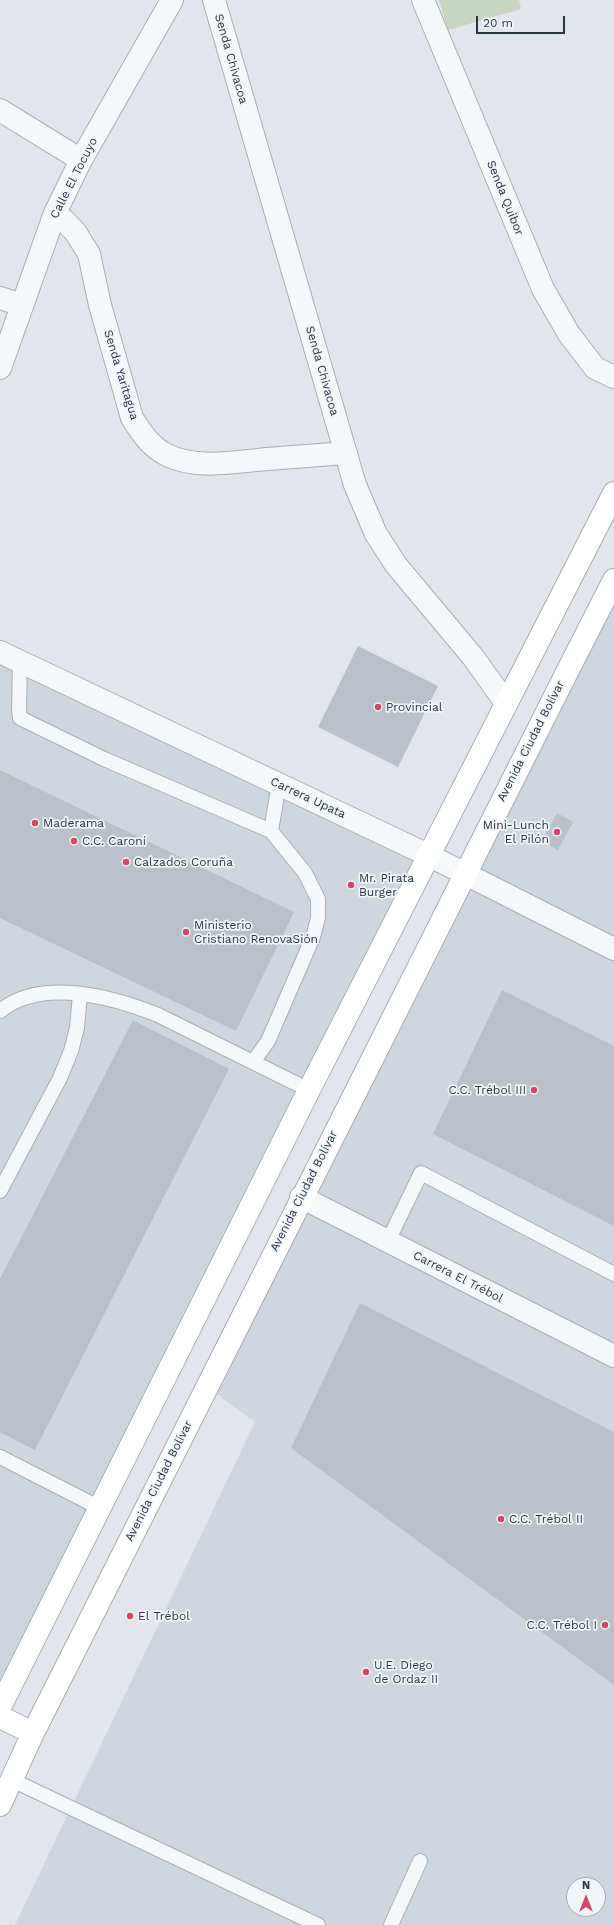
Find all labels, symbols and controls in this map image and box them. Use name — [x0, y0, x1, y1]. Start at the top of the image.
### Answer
scale bar — [478, 8, 567, 34]
street label: Senda Chivacoa — [211, 12, 251, 106]
text: 20 m — [483, 16, 513, 30]
street label: Calle El Tocuyo — [47, 135, 101, 221]
street label: Senda Quibor — [483, 158, 527, 238]
street label: Senda Chivacoa — [302, 324, 342, 418]
street label: Senda Yaritagua — [100, 328, 142, 422]
street label: Avenida Ciudad Bolívar — [494, 678, 568, 804]
place label: Provincial — [386, 700, 442, 714]
marker: Provincial — [373, 702, 383, 712]
street label: Carrera Upata — [268, 774, 348, 822]
place label: Maderama — [43, 816, 104, 830]
marker: Maderama — [30, 818, 40, 828]
place label: Mini-Lunch El Pilón — [483, 818, 549, 846]
marker: Mini-Lunch El Pilón — [552, 827, 562, 837]
place label: C.C. Caroní — [82, 834, 146, 848]
marker: C.C. Caroní — [69, 836, 79, 846]
place label: Calzados Coruña — [134, 855, 233, 869]
marker: Calzados Coruña — [121, 857, 131, 867]
place label: Mr. Pirata Burger — [359, 871, 414, 899]
marker: Mr. Pirata Burger — [346, 880, 356, 890]
place label: Ministerio Cristiano RenovaSión — [194, 918, 318, 946]
marker: Ministerio Cristiano RenovaSión — [181, 927, 191, 937]
place label: C.C. Trébol III — [448, 1083, 526, 1097]
marker: C.C. Trébol III — [529, 1085, 539, 1095]
street label: Avenida Ciudad Bolívar — [267, 1128, 341, 1254]
street label: Carrera El Trébol — [411, 1248, 505, 1306]
street label: Avenida Ciudad Bolívar — [122, 1418, 196, 1544]
place label: C.C. Trébol II — [509, 1512, 583, 1526]
marker: C.C. Trébol II — [496, 1514, 506, 1524]
place label: El Trébol — [138, 1609, 190, 1623]
marker: El Trébol — [125, 1611, 135, 1621]
place label: C.C. Trébol I — [527, 1618, 597, 1632]
marker: C.C. Trébol I — [600, 1620, 610, 1630]
place label: U.E. Diego de Ordaz II — [374, 1658, 438, 1686]
marker: U.E. Diego de Ordaz II — [361, 1667, 371, 1677]
north arrow — [566, 1877, 606, 1917]
text: N — [582, 1879, 590, 1892]

